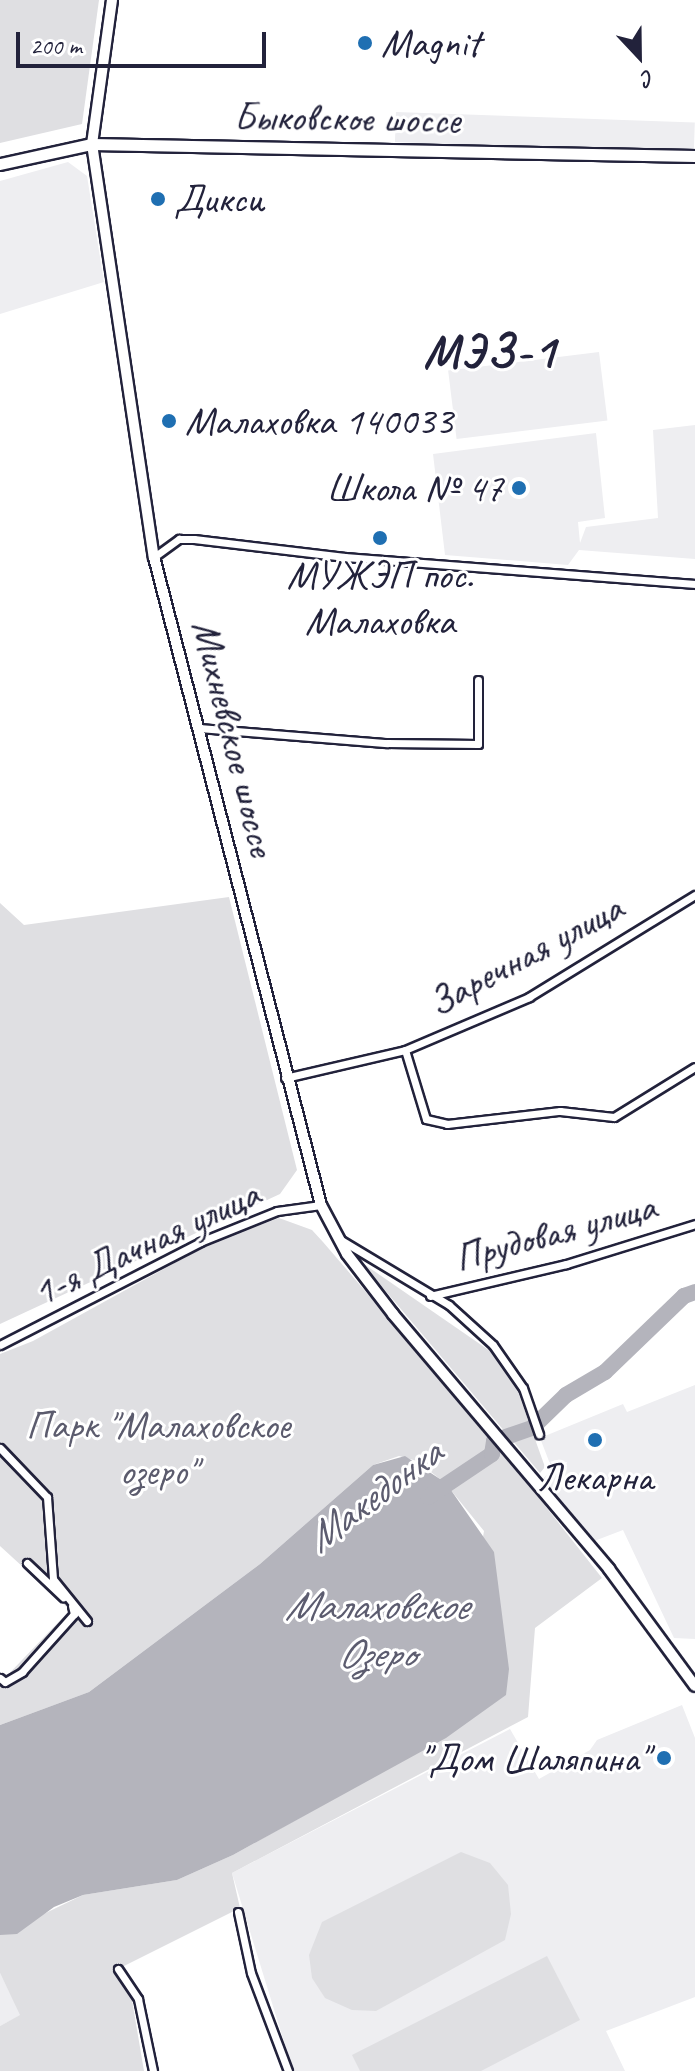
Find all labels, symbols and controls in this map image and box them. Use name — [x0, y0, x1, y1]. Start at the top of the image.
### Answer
scale bar — [20, 16, 270, 66]
north arrow — [599, 16, 679, 96]
place label: Magnit — [381, 19, 480, 67]
text: 200 m — [30, 31, 82, 61]
marker: Magnit — [356, 34, 374, 52]
text: С — [638, 63, 658, 93]
street label: Быковское шоссе — [233, 92, 461, 144]
place label: Дикси — [174, 175, 263, 223]
marker: Дикси — [149, 190, 167, 208]
district label: МЭЗ-1 — [423, 323, 557, 381]
place label: Малаховка 140033 — [185, 397, 453, 445]
marker: Малаховка 140033 — [160, 412, 178, 430]
place label: Школа № 47 — [326, 464, 503, 512]
marker: Школа № 47 — [510, 479, 528, 497]
marker: МУЖЭП пос. Малаховка — [371, 529, 389, 547]
place label: МУЖЭП пос. Малаховка — [287, 551, 473, 645]
street label: Михневское шоссе — [181, 614, 287, 862]
street label: Заречная улица — [418, 883, 632, 1027]
street label: 1-я Дачная улица — [24, 1169, 268, 1317]
street label: Прудовая улица — [448, 1182, 662, 1282]
park label: Парк "Малаховское озеро" — [26, 1401, 290, 1495]
water label: Македонка — [296, 1429, 452, 1563]
marker: Лекарна — [586, 1431, 604, 1449]
place label: Лекарна — [537, 1453, 653, 1501]
water label: Малаховское Озеро — [285, 1581, 467, 1680]
place label: "Дом Шаляпина" — [413, 1734, 648, 1782]
marker: "Дом Шаляпина" — [655, 1749, 673, 1767]

